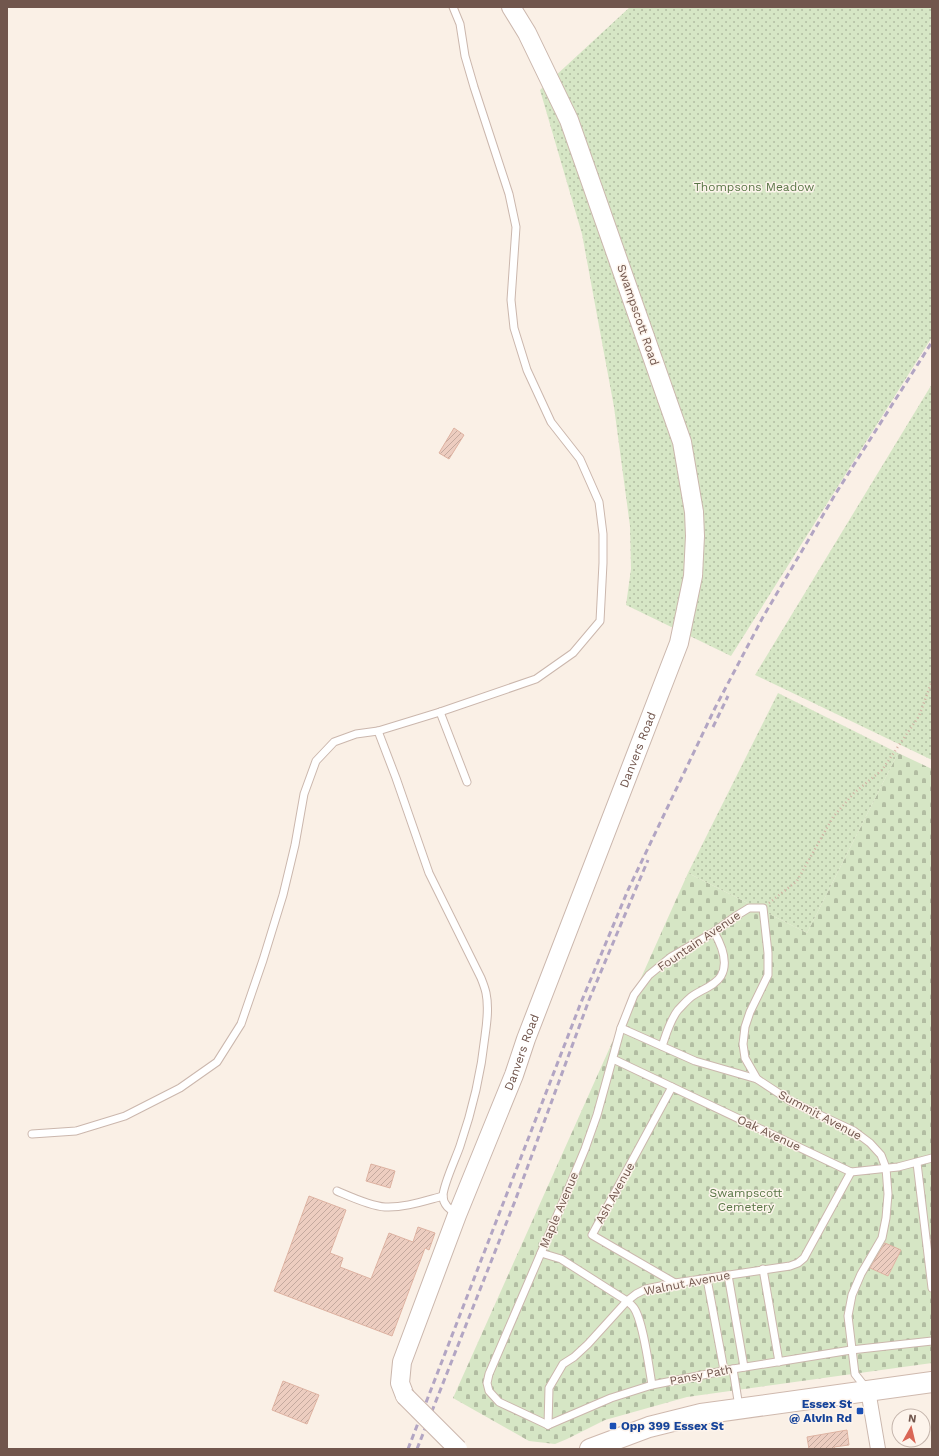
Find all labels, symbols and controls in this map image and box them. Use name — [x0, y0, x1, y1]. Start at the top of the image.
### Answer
park label: Thompsons Meadow — [694, 180, 814, 194]
street label: Swampscott Road — [614, 263, 662, 367]
street label: Danvers Road — [617, 710, 659, 790]
street label: Fountain Avenue — [655, 908, 743, 974]
street label: Danvers Road — [501, 1012, 542, 1093]
street label: Summit Avenue — [776, 1087, 864, 1143]
street label: Oak Avenue — [735, 1112, 803, 1154]
street label: Ash Avenue — [592, 1160, 638, 1226]
street label: Maple Avenue — [537, 1170, 581, 1250]
park label: Swampscott Cemetery — [710, 1186, 782, 1214]
street label: Walnut Avenue — [643, 1268, 731, 1298]
street label: Pansy Path — [668, 1362, 734, 1388]
place label: Essex St @ Alvin Rd — [789, 1397, 853, 1425]
marker: Essex St @ Alvin Rd — [855, 1406, 865, 1416]
north arrow — [891, 1408, 931, 1448]
text: N — [907, 1412, 917, 1426]
place label: Opp 399 Essex St — [621, 1419, 725, 1433]
marker: Opp 399 Essex St — [608, 1421, 618, 1431]

